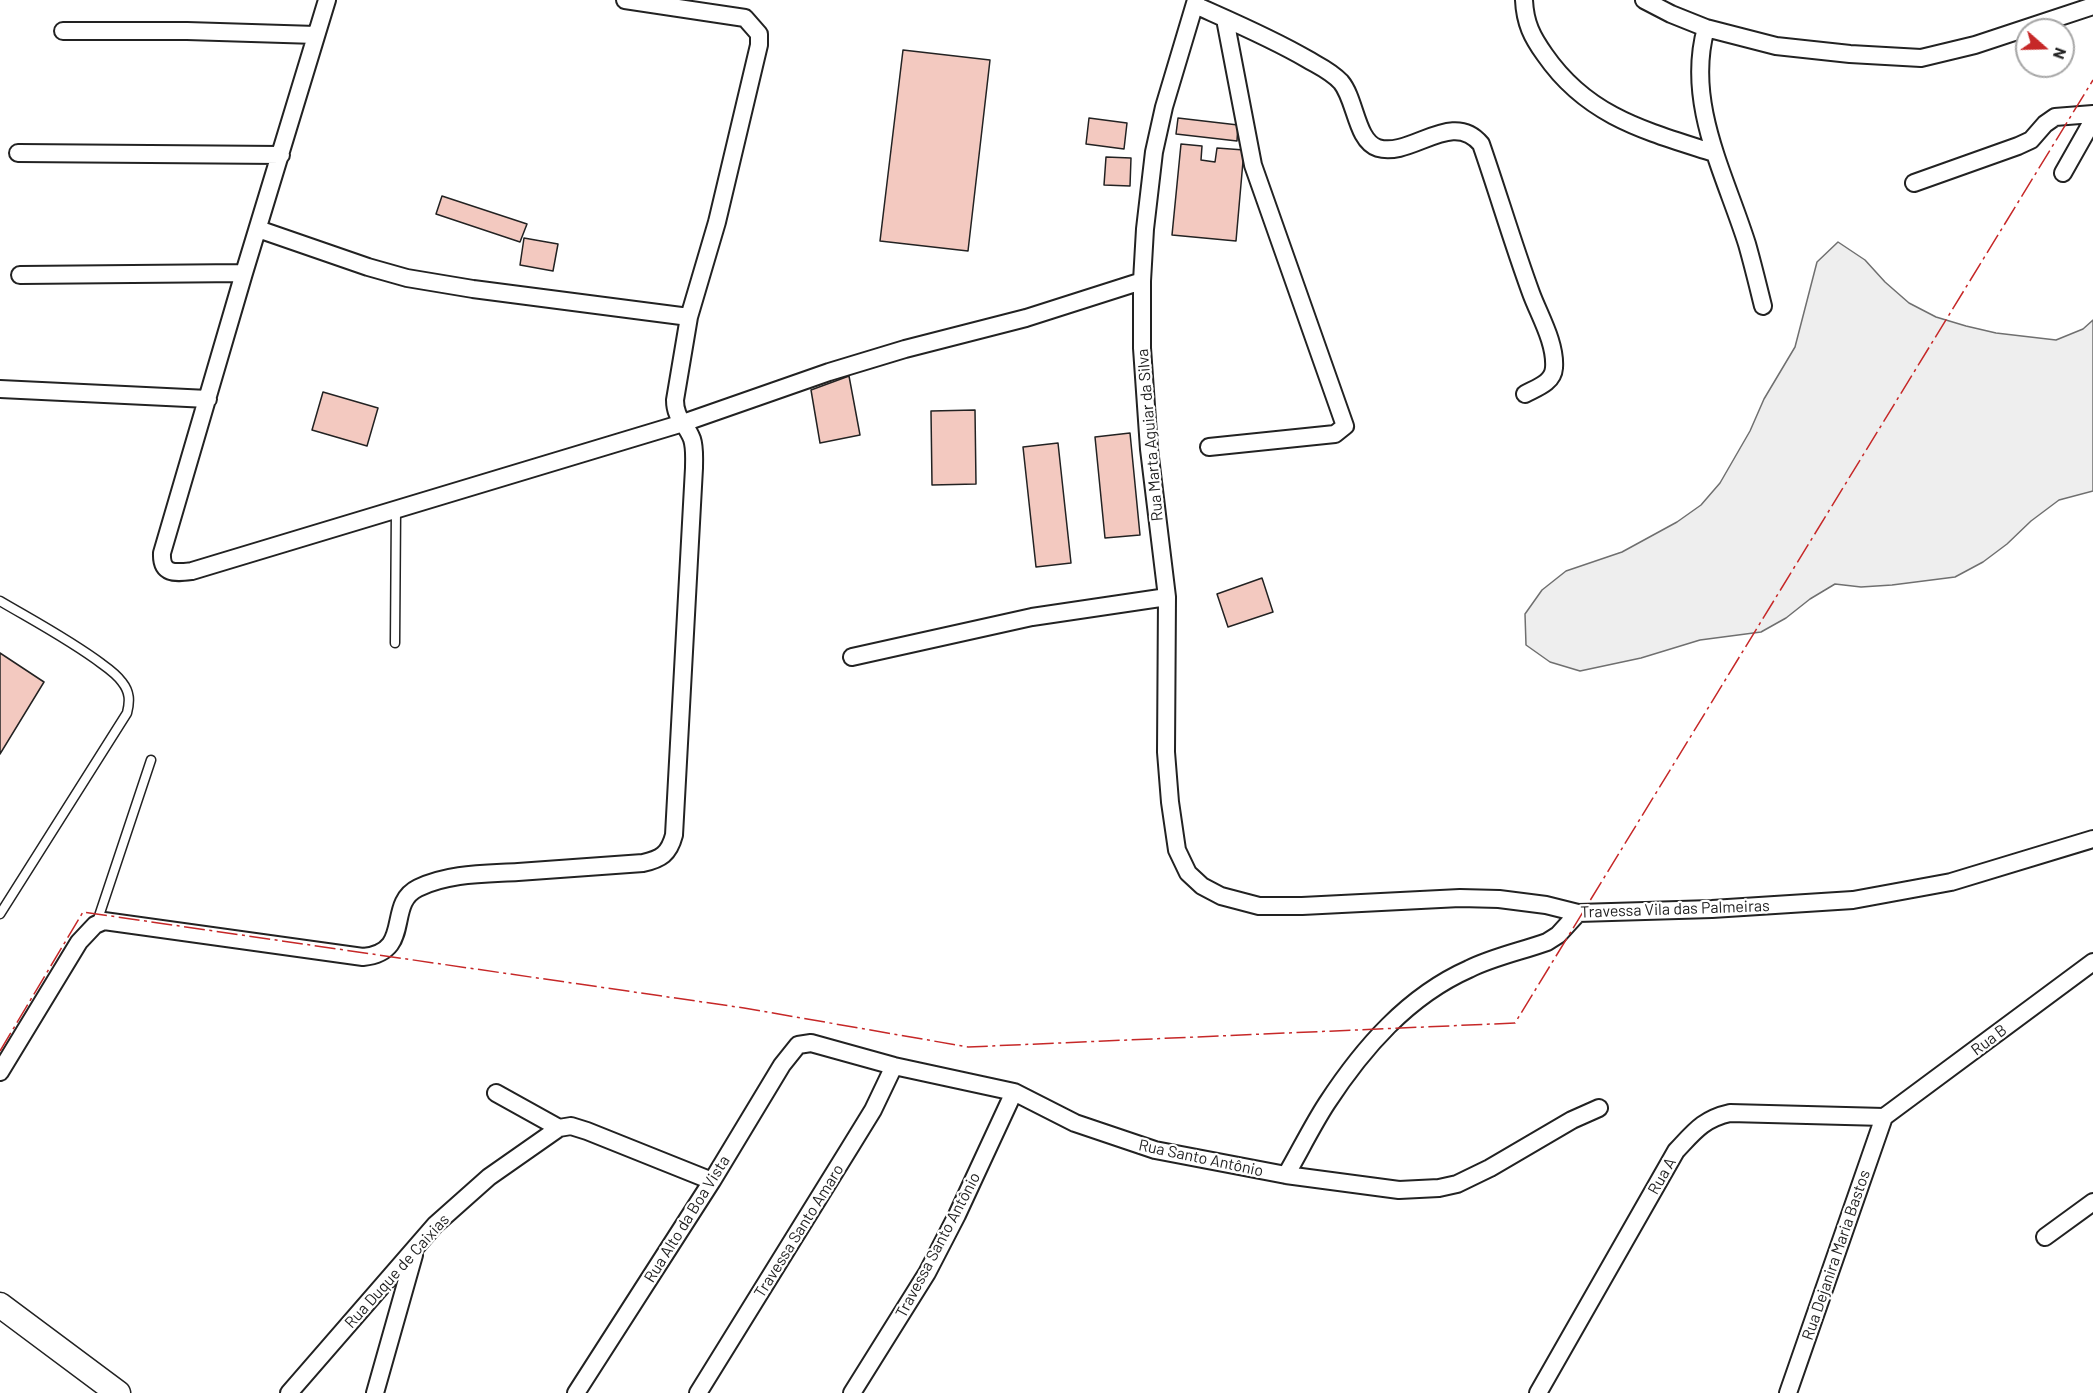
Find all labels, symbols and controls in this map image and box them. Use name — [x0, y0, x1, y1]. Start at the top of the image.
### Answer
north arrow — [2015, 18, 2075, 78]
text: N — [2050, 45, 2071, 62]
street label: Rua Marta Aguiar da Silva — [1133, 348, 1167, 522]
street label: Travessa Vila das Palmeiras — [1580, 896, 1770, 922]
street label: Rua B — [1967, 1020, 2011, 1060]
street label: Rua Santo Antônio — [1137, 1135, 1265, 1181]
street label: Rua Alto da Boa Vista — [640, 1152, 734, 1286]
street label: Rua A — [1644, 1154, 1680, 1198]
street label: Travessa Santo Amaro — [750, 1161, 848, 1301]
street label: Rua Dejanira Maria Bastos — [1798, 1167, 1874, 1343]
street label: Travessa Santo Antônio — [892, 1169, 984, 1321]
street label: Rua Duque de Caixias — [341, 1210, 453, 1332]

